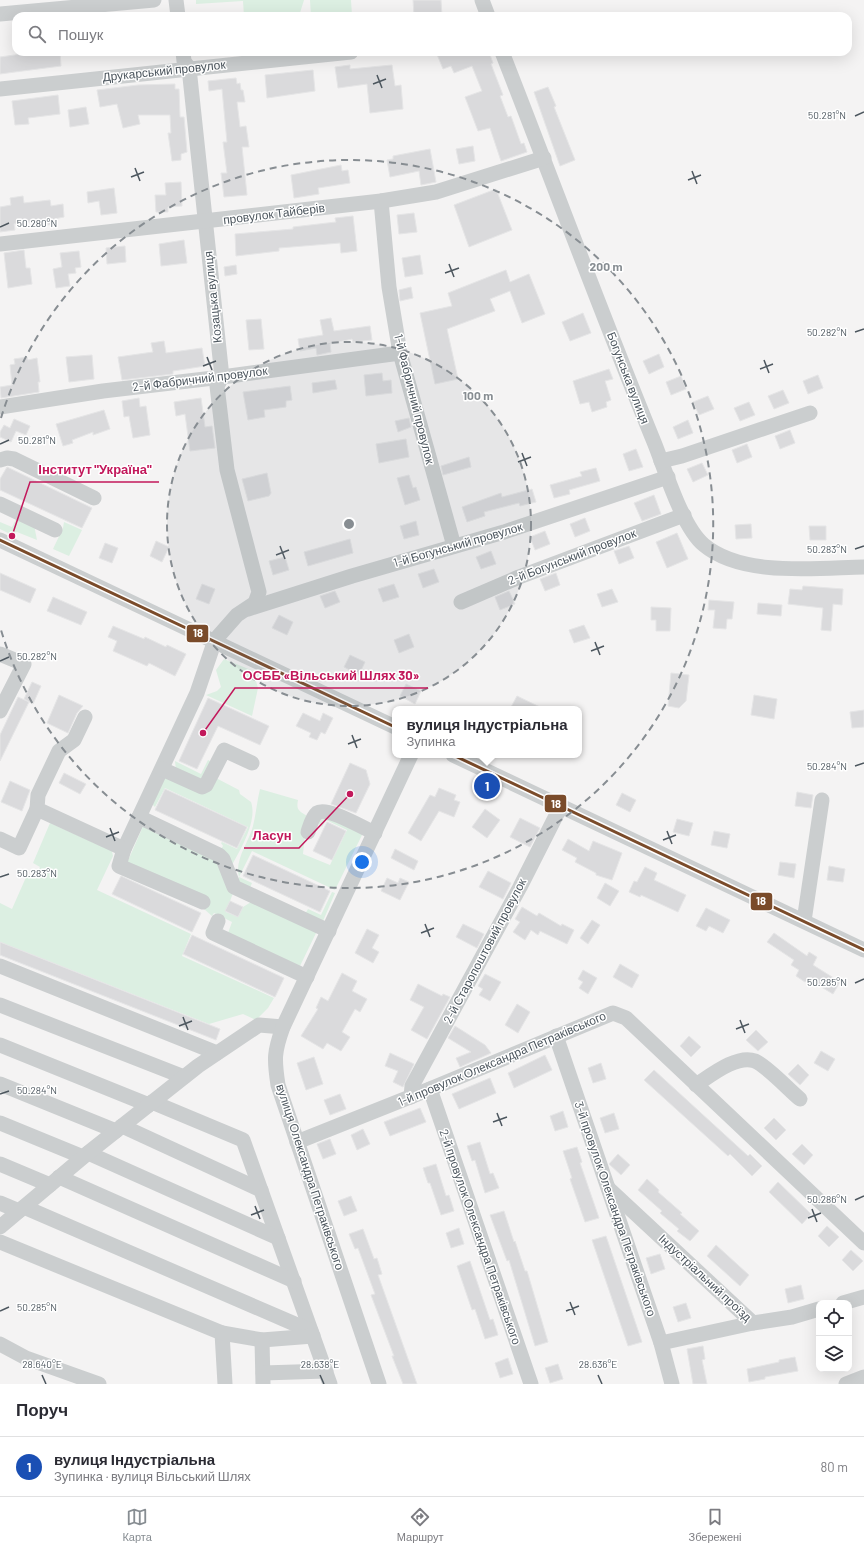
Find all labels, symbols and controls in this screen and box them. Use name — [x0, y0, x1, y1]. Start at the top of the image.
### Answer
search box — [12, 12, 852, 56]
icon: search — [26, 23, 48, 45]
text: Пошук — [58, 25, 103, 43]
street label: Друкарський провулок — [102, 57, 227, 84]
text: 50.281°N — [808, 109, 846, 121]
street label: провулок Тайберів — [222, 200, 326, 227]
text: 50.280°N — [17, 217, 57, 229]
street label: Козацька вулиця — [200, 250, 225, 344]
text: 200 m — [590, 259, 622, 273]
text: 50.282°N — [807, 326, 847, 338]
street label: Богунська вулиця — [604, 330, 653, 426]
street label: 1-й Фабричний провулок — [391, 332, 438, 466]
street label: 2-й Фабричний провулок — [132, 363, 269, 394]
text: 100 m — [463, 388, 493, 402]
text: 50.281°N — [18, 434, 56, 446]
callout: Інститут "Україна" — [30, 457, 159, 482]
text: Інститут "Україна" — [38, 461, 152, 477]
centre of rings — [342, 517, 356, 531]
street label: 1-й Богунський провулок — [392, 519, 525, 570]
street label: 2-й Богунський провулок — [506, 525, 639, 588]
text: 50.283°N — [807, 543, 847, 555]
line badge: 18 — [186, 624, 209, 643]
text: 18 — [193, 626, 203, 639]
text: 50.282°N — [17, 650, 57, 662]
callout: ОСББ «Вільський Шлях 30» — [235, 663, 428, 688]
text: ОСББ «Вільський Шлях 30» — [243, 667, 419, 683]
popup — [392, 706, 582, 758]
text: вулиця Індустріальна — [406, 715, 568, 733]
text: Зупинка — [406, 733, 455, 749]
text: 50.284°N — [807, 760, 847, 772]
pin: 1 — [474, 771, 500, 801]
line badge: 18 — [544, 794, 567, 813]
text: 18 — [551, 797, 561, 810]
callout: Ласун — [244, 823, 299, 848]
text: Ласун — [253, 827, 292, 843]
your location — [352, 852, 372, 872]
text: 50.283°N — [17, 867, 57, 879]
street label: 2-й Старопоштовий провулок — [440, 875, 530, 1026]
line badge: 18 — [750, 892, 773, 911]
text: 18 — [756, 894, 766, 907]
text: 50.285°N — [807, 976, 847, 988]
street label: 1-й провулок Олександра Петраківського — [396, 1008, 608, 1109]
street label: вулиця Олександра Петраківського — [273, 1082, 348, 1272]
text: 50.284°N — [17, 1084, 57, 1096]
street label: 3-й провулок Олександра Петраківського — [572, 1099, 660, 1319]
street label: 2-й провулок Олександра Петраківського — [436, 1127, 525, 1347]
text: 50.286°N — [807, 1193, 847, 1205]
street label: Індустріальний проїзд — [656, 1231, 755, 1325]
map controls — [816, 1300, 852, 1372]
button: locate — [816, 1300, 852, 1336]
text: 50.285°N — [17, 1301, 57, 1313]
button: layers — [816, 1336, 852, 1372]
text: 28.640°E — [22, 1358, 62, 1370]
text: 28.638°E — [301, 1358, 339, 1370]
text: 28.636°E — [579, 1358, 617, 1370]
text: Поруч — [16, 1399, 68, 1419]
text: вулиця Індустріальна — [54, 1450, 215, 1468]
text: 1 — [27, 1459, 31, 1475]
text: 80 m — [821, 1459, 848, 1475]
text: Зупинка · вулиця Вільський Шлях — [54, 1468, 251, 1484]
tab: Карта — [122, 1506, 152, 1543]
tab: Маршрут — [397, 1506, 444, 1543]
tab: Збережені — [689, 1506, 742, 1543]

